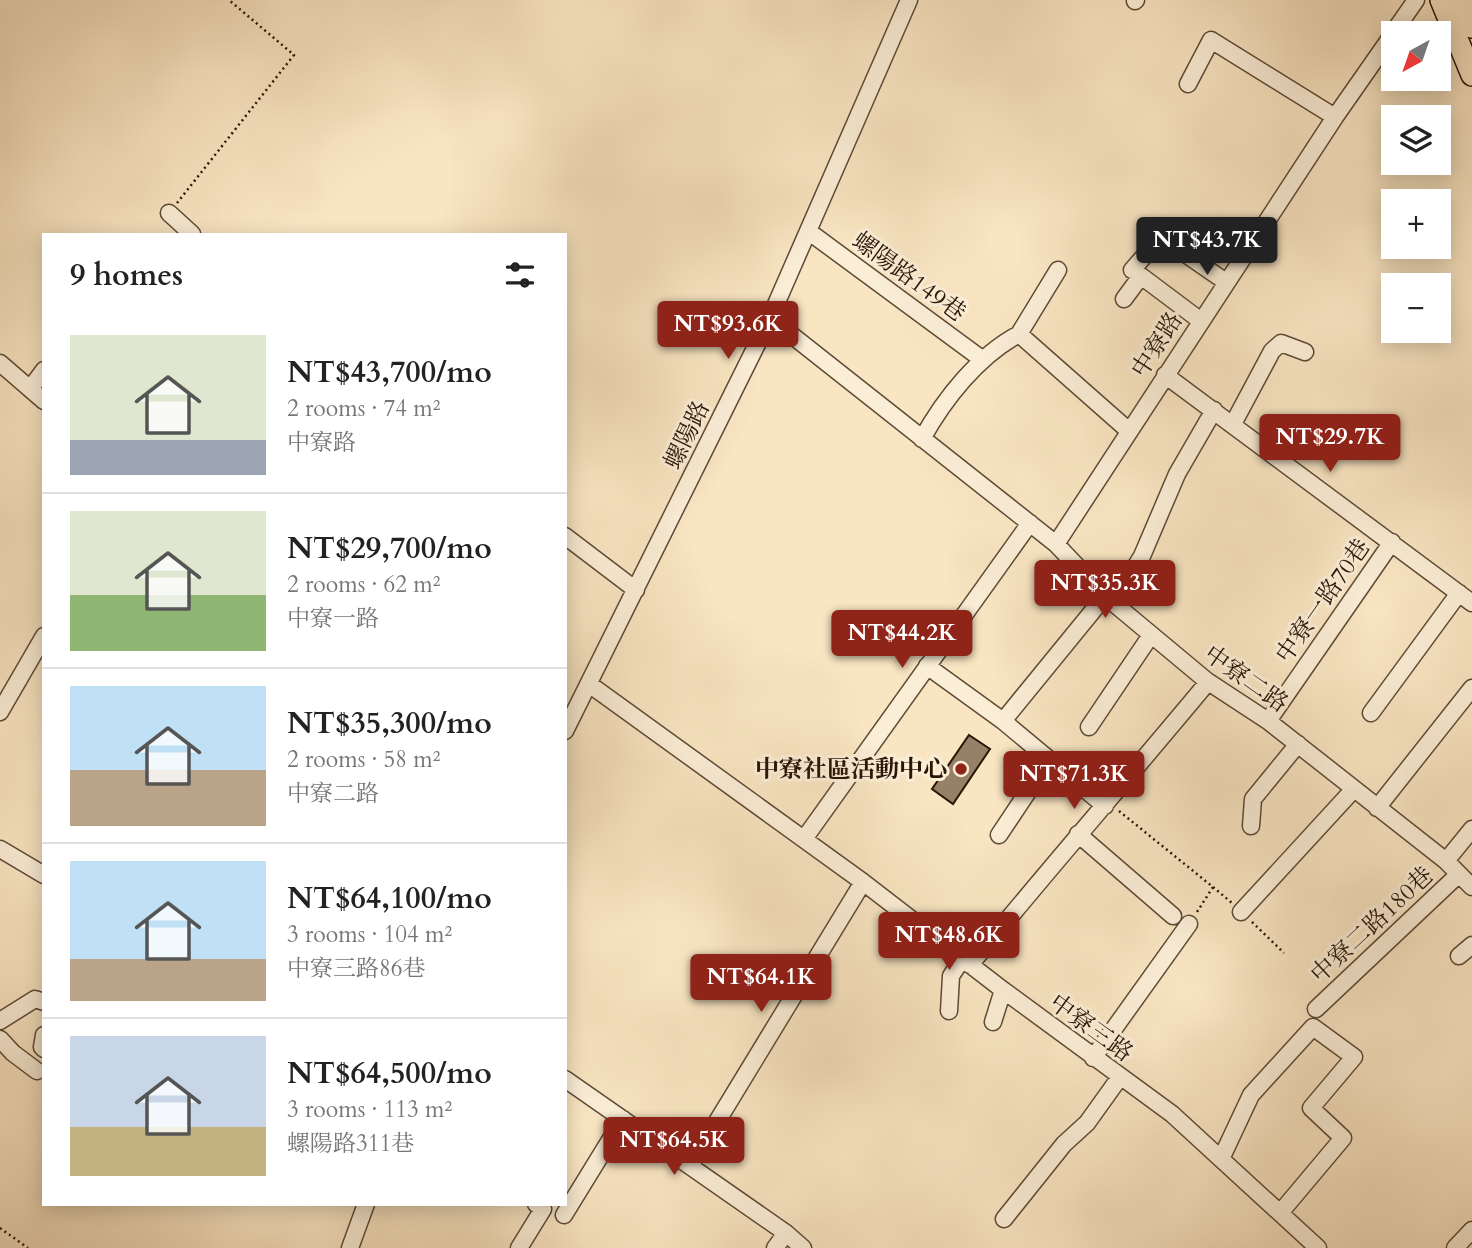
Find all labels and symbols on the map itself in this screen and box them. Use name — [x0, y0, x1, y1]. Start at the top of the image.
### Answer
north arrow — [1381, 21, 1451, 91]
pin: NT$43.7K — [1135, 218, 1279, 277]
street label: 螺陽路149巷 — [846, 225, 972, 329]
pin: NT$93.6K — [656, 302, 800, 361]
street label: 中寮路 — [1124, 306, 1190, 384]
street label: 螺陽路 — [656, 395, 718, 475]
pin: NT$29.7K — [1258, 414, 1402, 474]
street label: 中寮一路70巷 — [1268, 532, 1378, 670]
pin: NT$35.3K — [1033, 560, 1177, 620]
pin: NT$44.2K — [830, 610, 974, 670]
street label: 中寮二路 — [1197, 638, 1295, 720]
pin: NT$71.3K — [1002, 752, 1146, 811]
place label: 中寮社區活動中心 — [755, 753, 947, 786]
marker: 中寮社區活動中心 — [953, 761, 969, 777]
street label: 中寮二路180巷 — [1303, 859, 1441, 991]
pin: NT$48.6K — [877, 912, 1021, 972]
pin: NT$64.1K — [689, 954, 833, 1014]
street label: 中寮三路 — [1042, 986, 1140, 1070]
pin: NT$64.5K — [602, 1118, 746, 1177]

